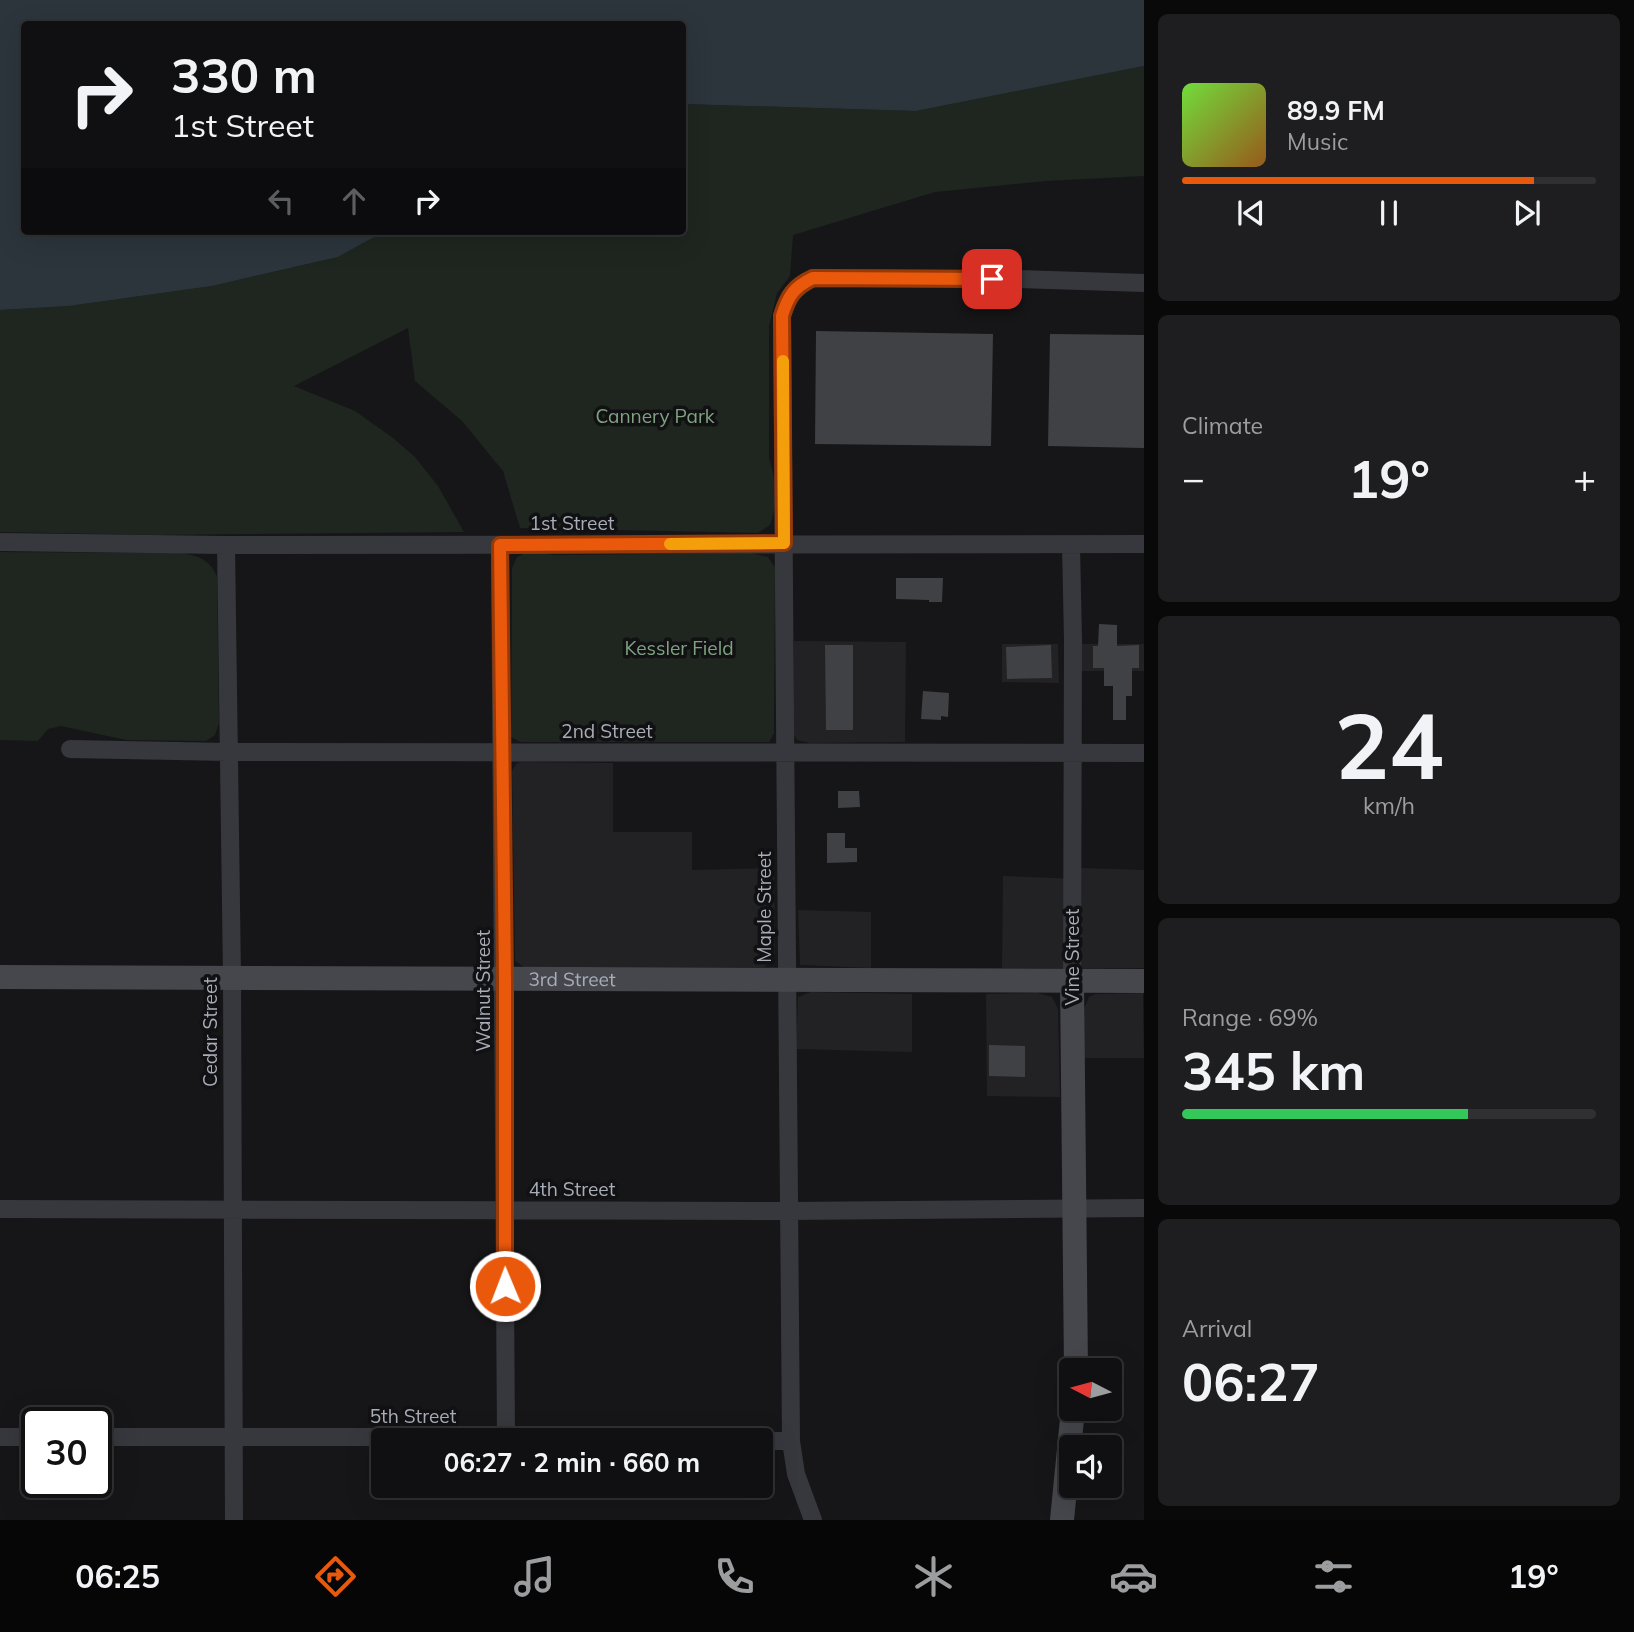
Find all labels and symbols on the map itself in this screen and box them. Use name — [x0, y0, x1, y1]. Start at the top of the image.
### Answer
pin — [962, 249, 1022, 309]
park label: Cannery Park — [595, 404, 715, 428]
street label: 1st Street — [530, 511, 615, 535]
park label: Kessler Field — [624, 636, 734, 660]
street label: 2nd Street — [561, 719, 653, 743]
street label: Maple Street — [752, 851, 776, 963]
street label: Vine Street — [1060, 908, 1084, 1005]
street label: Walnut Street — [471, 930, 495, 1052]
street label: 3rd Street — [528, 967, 616, 991]
street label: Cedar Street — [198, 977, 222, 1087]
street label: 4th Street — [529, 1177, 616, 1201]
position arrow — [468, 1249, 542, 1323]
north arrow — [1059, 1358, 1122, 1421]
street label: 5th Street — [370, 1404, 457, 1428]
speed limit sign: 30 — [21, 1407, 112, 1498]

